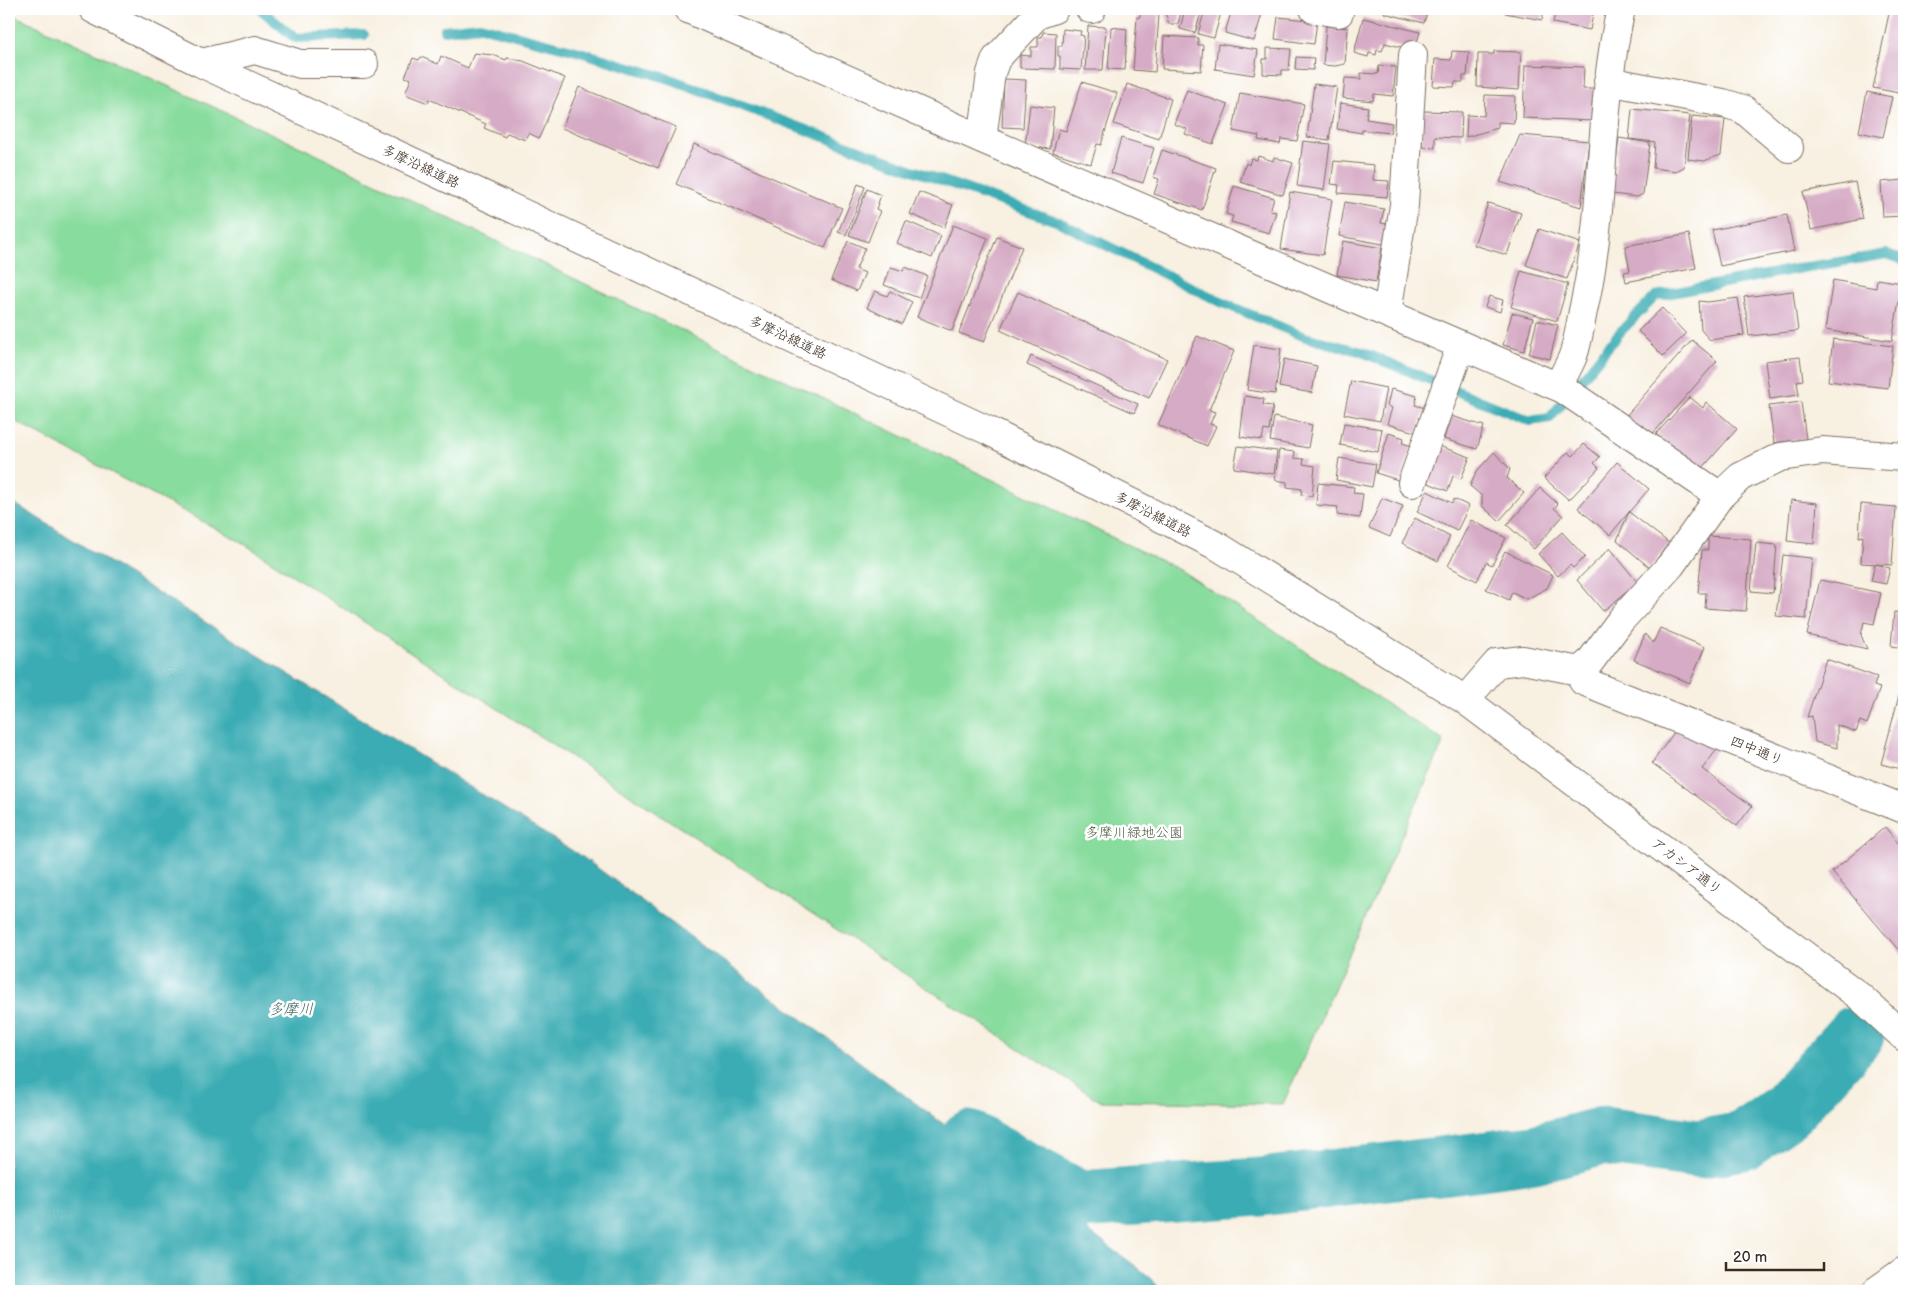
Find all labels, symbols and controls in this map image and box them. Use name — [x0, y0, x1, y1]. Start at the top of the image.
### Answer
street label: 多摩沿線道路 — [379, 141, 462, 192]
street label: 多摩沿線道路 — [746, 312, 829, 363]
street label: 多摩沿線道路 — [1111, 488, 1194, 541]
street label: 四中通り — [1728, 732, 1786, 769]
park label: 多摩川緑地公園 — [1085, 824, 1183, 841]
street label: アカシア通り — [1648, 834, 1725, 898]
water label: 多摩川 — [268, 1000, 314, 1019]
scale bar — [1726, 1240, 1823, 1272]
text: 20 m — [1733, 1248, 1767, 1267]

